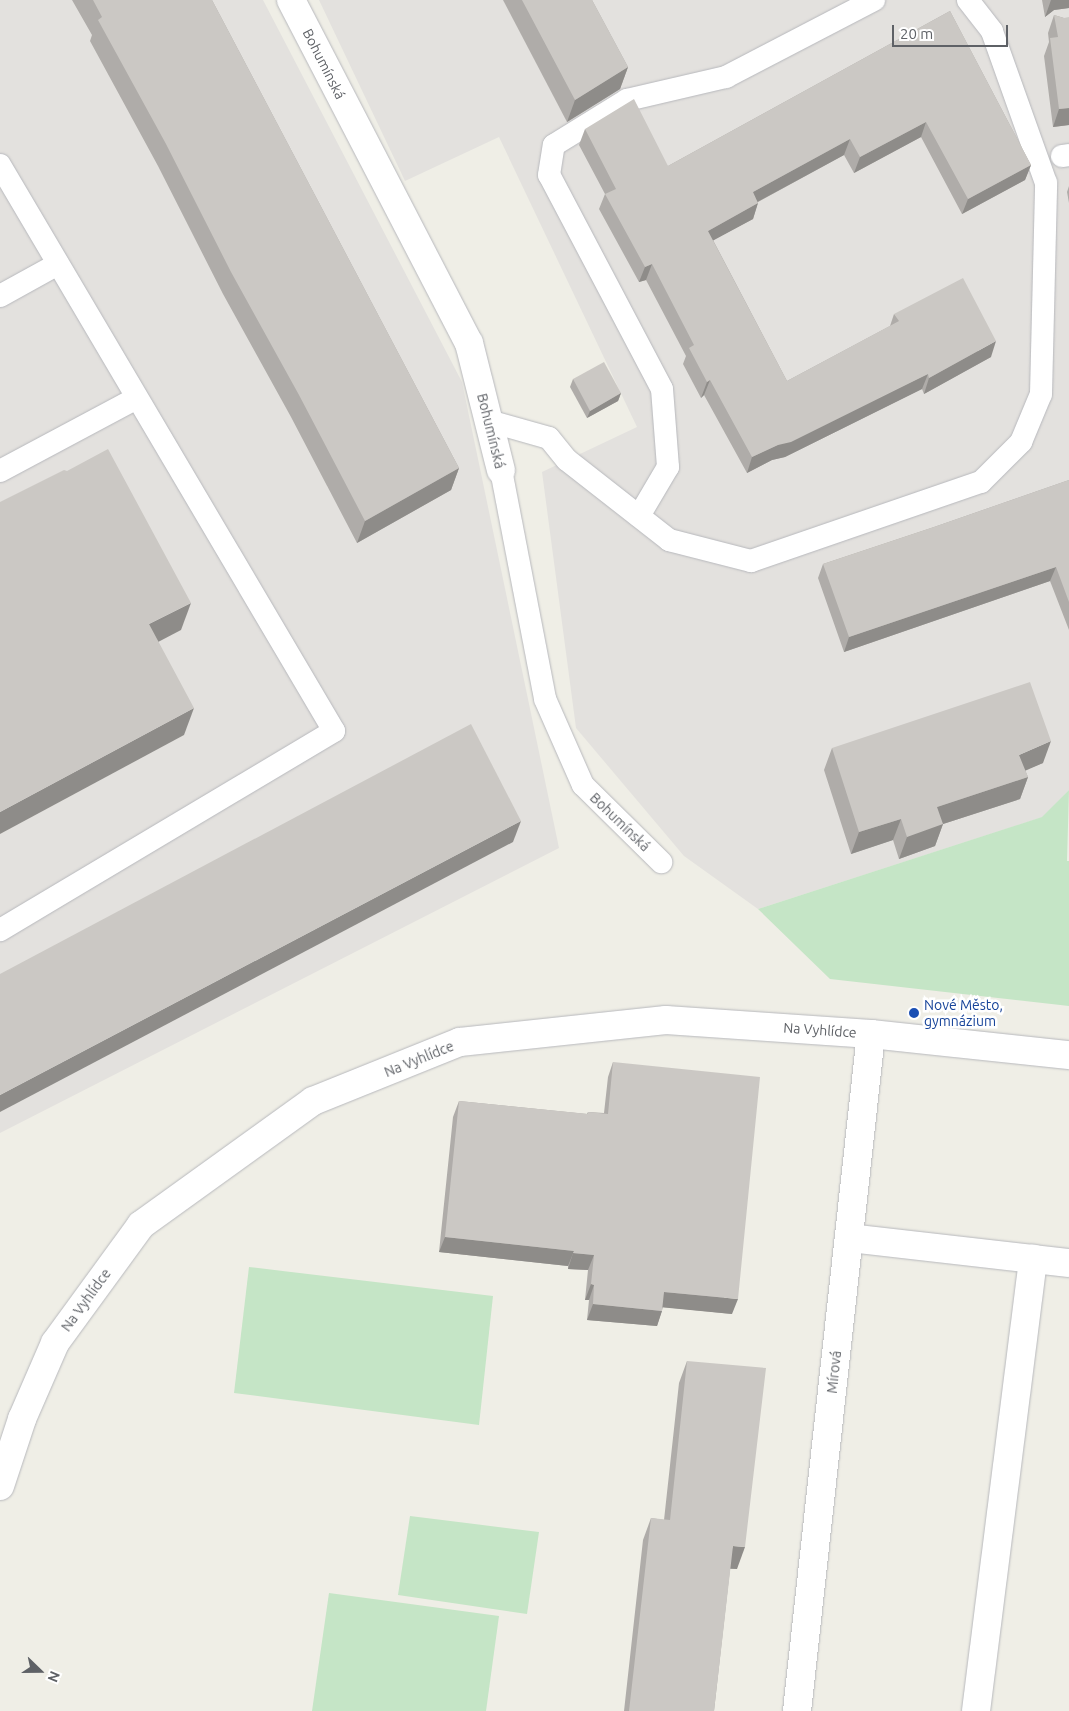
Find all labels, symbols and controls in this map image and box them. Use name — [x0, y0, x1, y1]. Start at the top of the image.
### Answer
scale bar — [894, 15, 1010, 47]
text: 20 m — [900, 25, 933, 42]
street label: Bohumínská — [299, 26, 349, 102]
street label: Bohumínská — [474, 392, 508, 470]
street label: Bohumínská — [587, 789, 653, 855]
place label: Nové Město, gymnázium — [924, 997, 1003, 1030]
marker: Nové Město, gymnázium — [908, 1007, 920, 1019]
street label: Na Vyhlídce — [783, 1019, 857, 1041]
street label: Na Vyhlídce — [382, 1037, 456, 1081]
street label: Na Vyhlídce — [58, 1265, 114, 1335]
street label: Mírová — [823, 1350, 845, 1394]
north arrow — [15, 1646, 65, 1696]
text: N — [45, 1669, 63, 1684]

